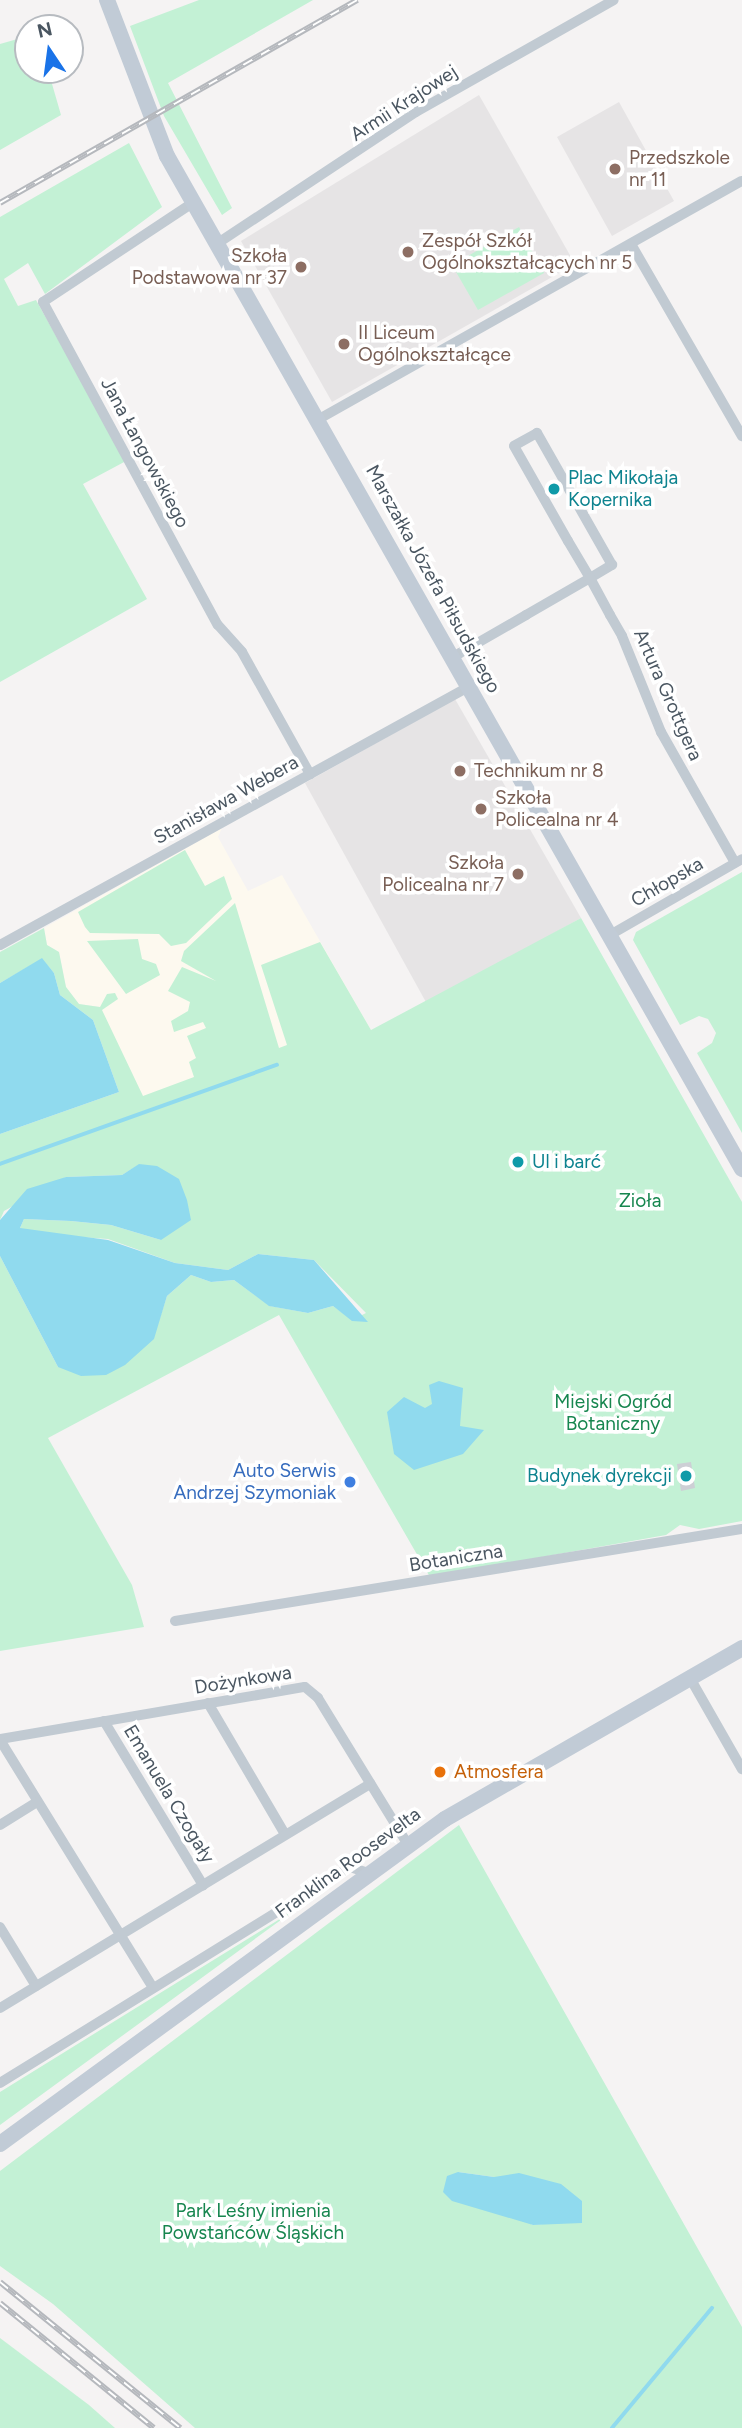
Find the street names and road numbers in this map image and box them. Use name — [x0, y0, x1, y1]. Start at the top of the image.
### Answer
street label: Armii Krajowej — [346, 60, 462, 146]
street label: Jana Łangowskiego — [96, 374, 194, 532]
street label: Marszałka Józefa Piłsudskiego — [361, 461, 505, 697]
street label: Artura Grottgera — [629, 626, 707, 764]
street label: Stanisława Webera — [150, 751, 302, 849]
street label: Chłopska — [627, 852, 707, 912]
street label: Botaniczna — [408, 1539, 504, 1577]
street label: Dożynkowa — [193, 1661, 293, 1699]
street label: Emanuela Czogały — [119, 1721, 219, 1867]
street label: Franklina Roosevelta — [271, 1803, 425, 1923]

